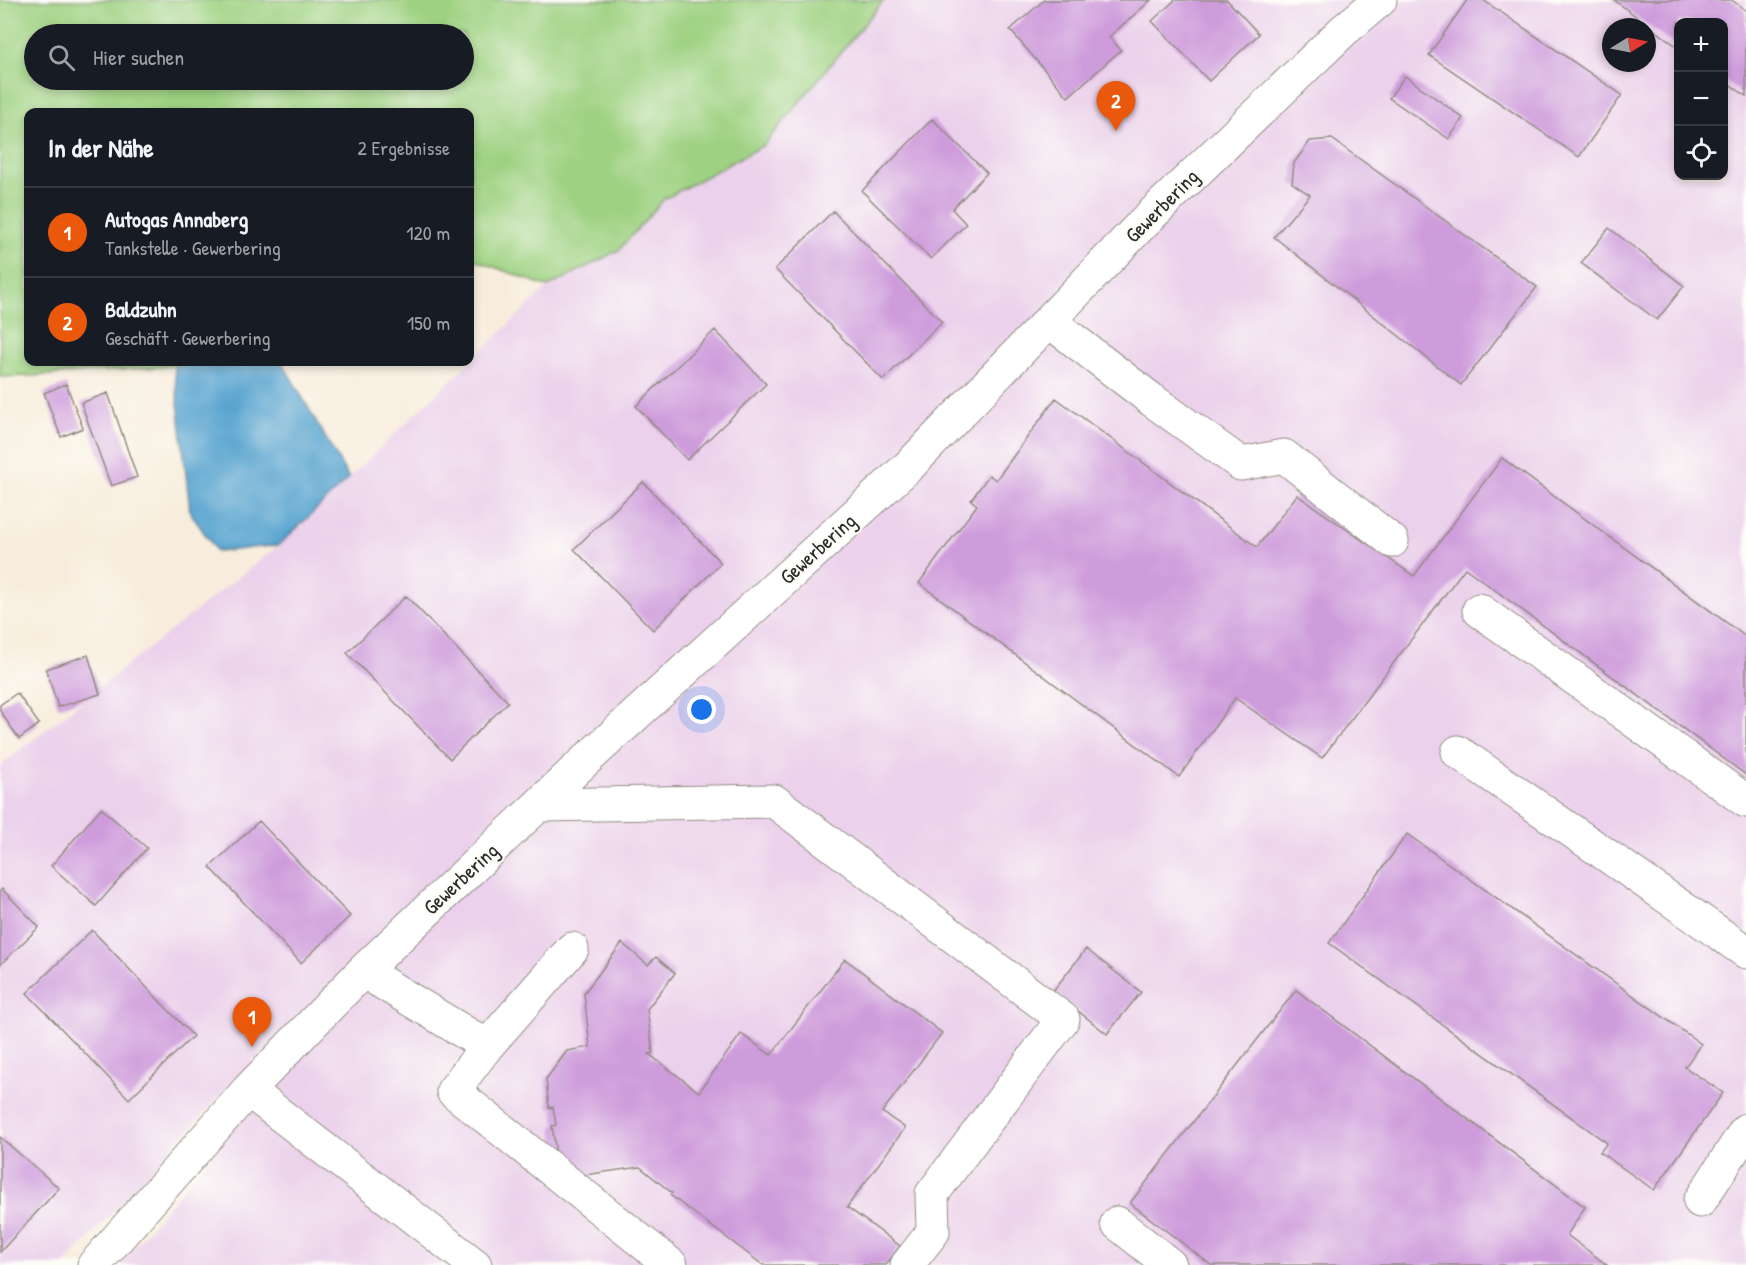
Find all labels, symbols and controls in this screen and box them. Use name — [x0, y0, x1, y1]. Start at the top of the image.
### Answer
north arrow — [1602, 18, 1656, 72]
map controls — [1674, 18, 1728, 180]
button: + — [1674, 18, 1728, 72]
search box — [24, 24, 474, 90]
icon: search — [45, 41, 78, 74]
text: Hier suchen — [93, 42, 184, 72]
button: − — [1674, 72, 1728, 126]
pin: 2 — [1096, 82, 1136, 131]
button: locate — [1674, 126, 1728, 180]
text: In der Nähe — [48, 130, 154, 165]
text: 2 Ergebnisse — [358, 134, 450, 161]
street label: Gewerbering — [1118, 162, 1205, 249]
text: Autogas Annaberg — [105, 204, 248, 234]
text: 1 — [64, 219, 71, 246]
text: 120 m — [406, 219, 450, 246]
text: Tankstelle · Gewerbering — [105, 234, 281, 261]
text: Baldzuhn — [105, 294, 177, 324]
text: 2 — [63, 309, 72, 336]
text: 150 m — [407, 309, 450, 336]
text: Geschäft · Gewerbering — [105, 324, 270, 351]
street label: Gewerbering — [773, 507, 862, 591]
your location — [687, 695, 716, 724]
street label: Gewerbering — [417, 836, 505, 921]
pin: 1 — [232, 998, 272, 1047]

